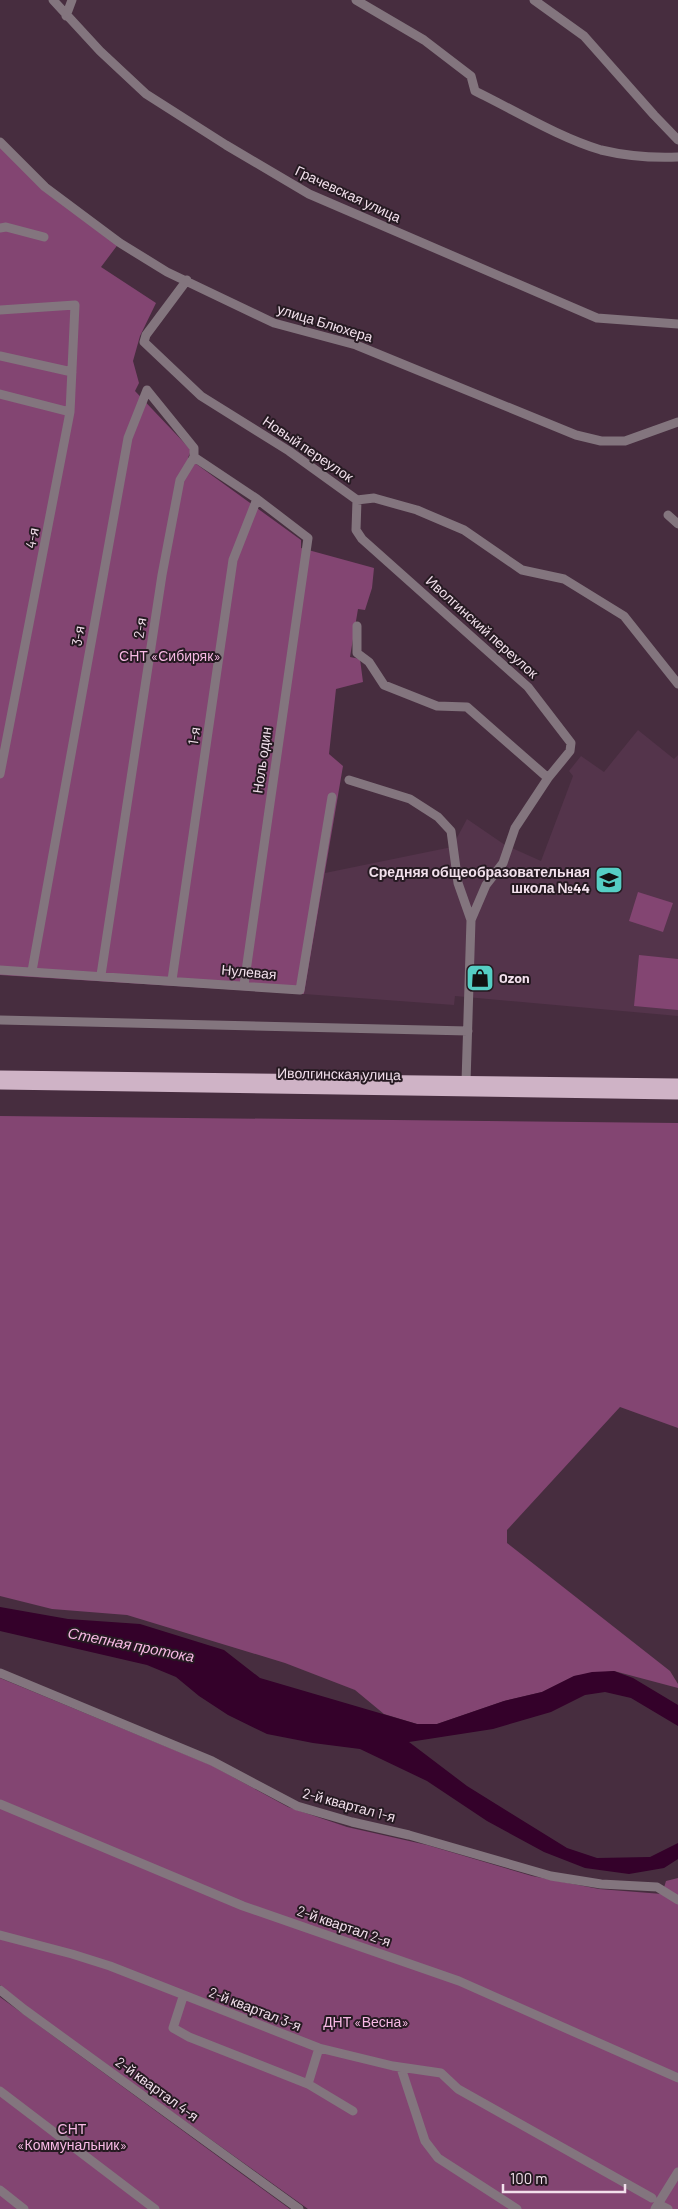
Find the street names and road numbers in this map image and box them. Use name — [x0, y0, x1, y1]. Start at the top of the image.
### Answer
street label: Грачевская улица — [293, 162, 404, 226]
street label: улица Блюхера — [275, 300, 375, 345]
street label: Новый переулок — [260, 412, 358, 486]
street label: 4-я — [21, 526, 42, 550]
street label: Иволгинский переулок — [423, 572, 543, 682]
street label: 2-я — [129, 616, 150, 639]
street label: 3-я — [67, 624, 88, 647]
street label: 1-я — [184, 726, 203, 746]
street label: Ноль один — [248, 726, 275, 794]
street label: Нулевая — [221, 961, 277, 982]
street label: Иволгинская улица — [277, 1064, 401, 1083]
street label: 2-й квартал 1-я — [301, 1784, 397, 1825]
street label: 2-й квартал 2-я — [295, 1902, 393, 1950]
street label: 2-й квартал 3-я — [207, 1983, 304, 2034]
street label: 2-й квартал 4-я — [113, 2053, 202, 2124]

